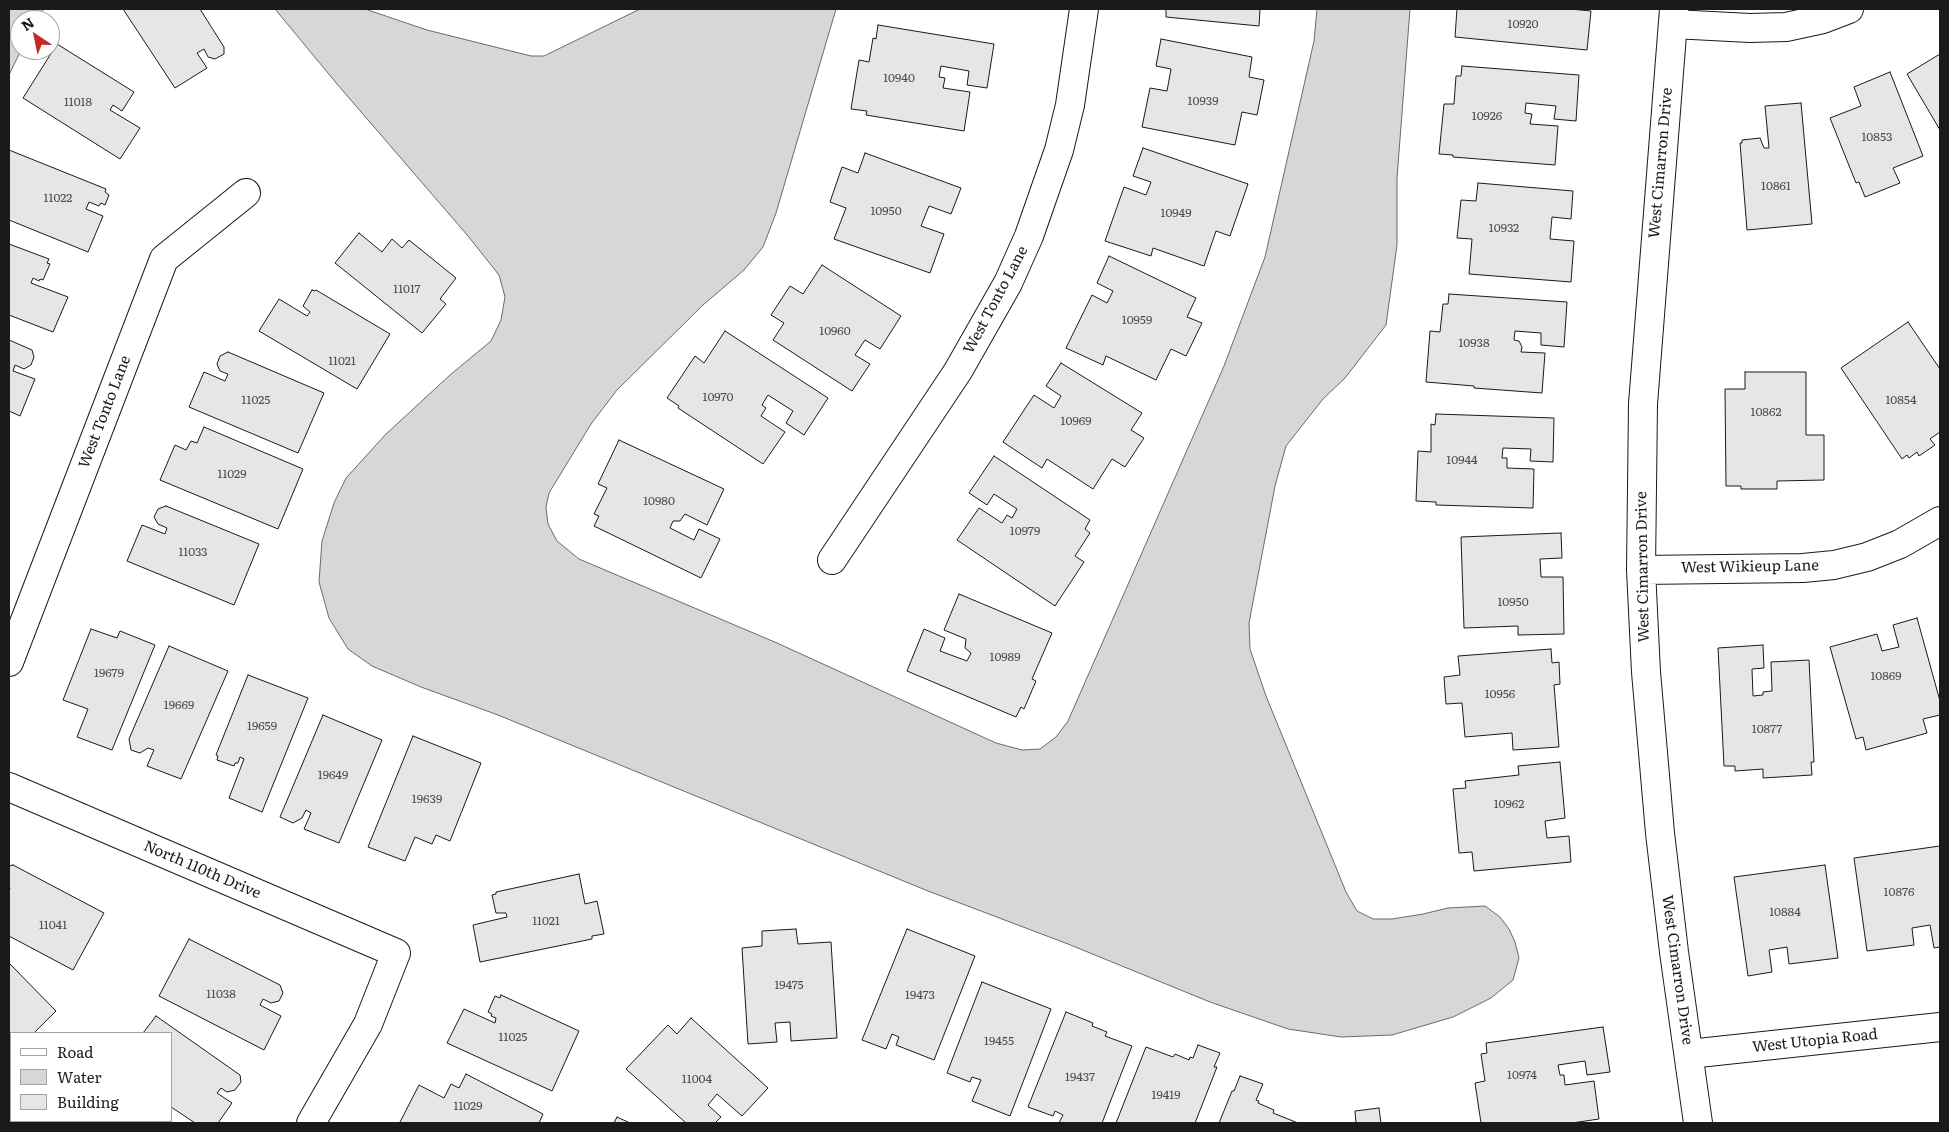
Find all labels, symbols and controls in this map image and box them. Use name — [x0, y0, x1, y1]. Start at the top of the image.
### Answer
north arrow — [10, 10, 60, 60]
text: N — [17, 12, 38, 35]
house number: 10920 — [1508, 17, 1538, 31]
house number: 10940 — [883, 71, 915, 85]
street label: West Cimarron Drive — [1645, 87, 1677, 239]
house number: 10939 — [1188, 94, 1218, 108]
house number: 11018 — [64, 95, 92, 109]
house number: 10926 — [1472, 109, 1502, 123]
house number: 10853 — [1861, 130, 1893, 144]
house number: 10861 — [1761, 179, 1791, 193]
house number: 11022 — [44, 191, 72, 205]
house number: 10950 — [870, 204, 902, 218]
house number: 10949 — [1161, 206, 1191, 220]
house number: 10932 — [1489, 221, 1519, 235]
street label: West Tonto Lane — [960, 243, 1032, 357]
house number: 11017 — [393, 282, 421, 296]
house number: 10959 — [1122, 313, 1152, 327]
house number: 10960 — [819, 324, 851, 338]
house number: 10938 — [1458, 336, 1490, 350]
street label: West Tonto Lane — [75, 353, 135, 471]
house number: 11021 — [328, 354, 356, 368]
house number: 10970 — [703, 390, 733, 404]
house number: 11025 — [242, 393, 270, 407]
house number: 10854 — [1885, 393, 1917, 407]
house number: 10862 — [1751, 405, 1781, 419]
house number: 10969 — [1061, 414, 1091, 428]
house number: 10944 — [1446, 453, 1478, 467]
house number: 11029 — [218, 467, 246, 481]
street label: West Cimarron Drive — [1633, 491, 1653, 643]
house number: 10980 — [643, 494, 675, 508]
house number: 10979 — [1010, 524, 1040, 538]
house number: 11033 — [178, 545, 208, 559]
street label: West Wikieup Lane — [1681, 557, 1819, 577]
house number: 10950 — [1497, 595, 1529, 609]
house number: 10989 — [990, 650, 1020, 664]
house number: 19679 — [94, 666, 124, 680]
house number: 10869 — [1870, 669, 1902, 683]
house number: 10956 — [1485, 687, 1515, 701]
house number: 19669 — [164, 698, 194, 712]
house number: 19659 — [247, 719, 277, 733]
house number: 10877 — [1752, 722, 1782, 736]
house number: 19649 — [318, 768, 348, 782]
house number: 19639 — [412, 792, 442, 806]
house number: 10962 — [1494, 797, 1524, 811]
street label: North 110th Drive — [141, 837, 263, 903]
house number: 10876 — [1884, 885, 1914, 899]
street label: West Cimarron Drive — [1658, 894, 1696, 1046]
house number: 10884 — [1769, 905, 1801, 919]
house number: 11021 — [532, 914, 560, 928]
house number: 11041 — [39, 918, 67, 932]
house number: 19475 — [774, 978, 804, 992]
house number: 11038 — [206, 987, 236, 1001]
house number: 19473 — [905, 988, 935, 1002]
street label: West Utopia Road — [1751, 1025, 1879, 1057]
house number: 11025 — [499, 1030, 527, 1044]
legend — [10, 1032, 172, 1122]
house number: 19455 — [984, 1034, 1014, 1048]
text: Road — [57, 1040, 93, 1063]
text: Water — [57, 1065, 102, 1088]
house number: 10974 — [1507, 1068, 1537, 1082]
house number: 19437 — [1065, 1070, 1095, 1084]
house number: 11004 — [682, 1072, 712, 1086]
house number: 19419 — [1152, 1088, 1180, 1102]
text: Building — [57, 1090, 119, 1113]
house number: 11029 — [454, 1099, 482, 1113]

